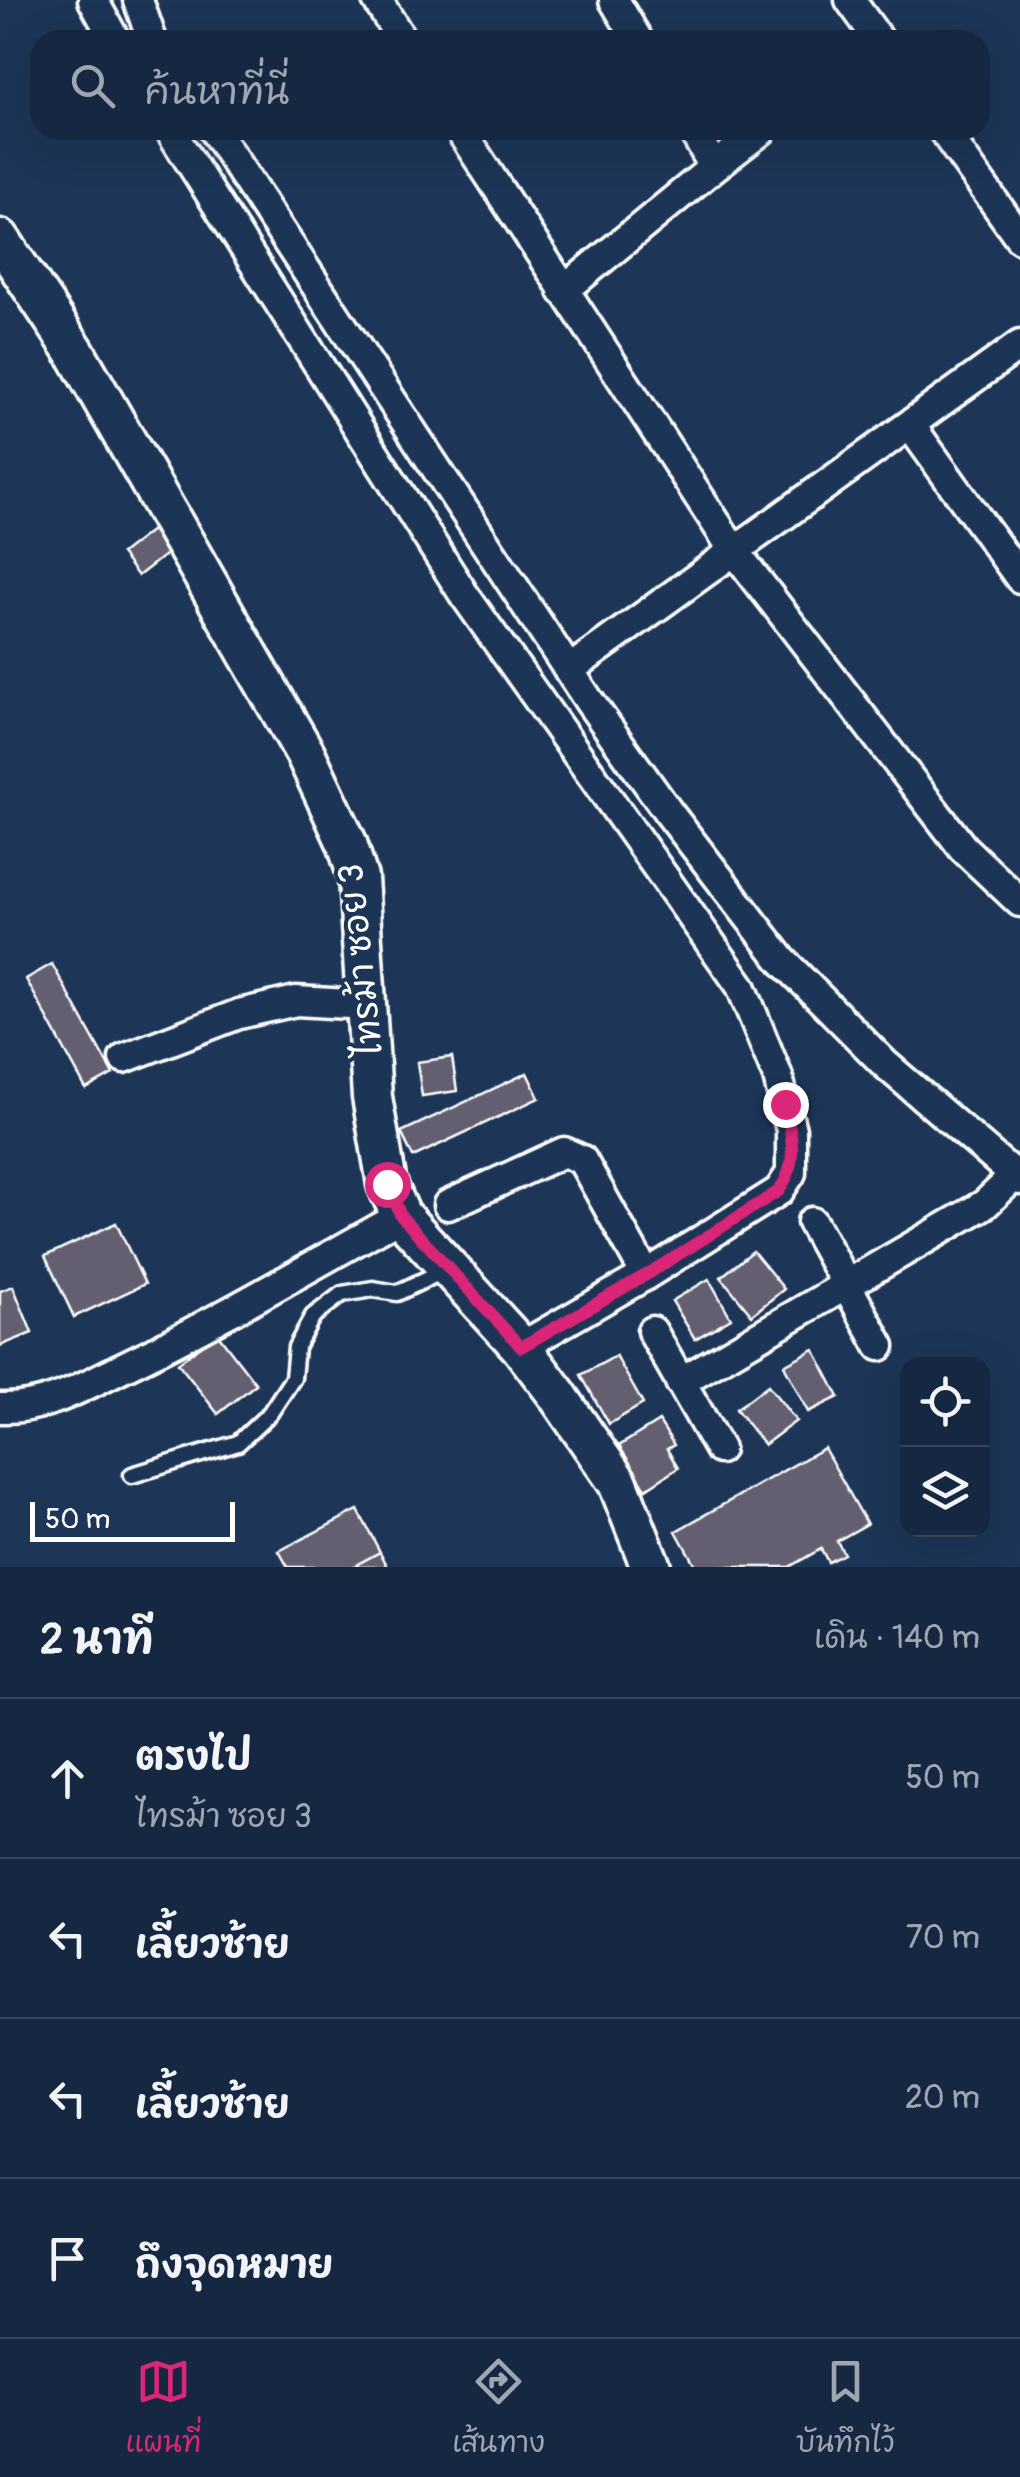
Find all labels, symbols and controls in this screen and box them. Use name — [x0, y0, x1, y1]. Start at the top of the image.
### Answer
search box — [30, 30, 990, 140]
icon: search — [65, 58, 120, 113]
text: ค้นหาที่นี่ — [145, 68, 289, 116]
street label: ไทรม้า ซอย 3 — [326, 861, 393, 1060]
route end — [763, 1082, 809, 1128]
route start — [365, 1162, 411, 1208]
map controls — [900, 1357, 990, 1537]
button: locate — [900, 1357, 990, 1447]
button: layers — [900, 1447, 990, 1537]
scale bar — [30, 1497, 235, 1542]
text: 50 m — [45, 1502, 110, 1537]
text: 2 นาที — [40, 1614, 154, 1666]
text: เดิน · 140 m — [814, 1618, 980, 1658]
text: ตรงไป — [135, 1733, 252, 1781]
icon: ahead — [40, 1751, 95, 1806]
text: 50 m — [905, 1758, 980, 1798]
text: ไทรม้า ซอย 3 — [135, 1797, 312, 1837]
icon: left — [40, 1911, 95, 1966]
text: 70 m — [906, 1918, 980, 1958]
text: เลี้ยวซ้าย — [135, 1921, 290, 1969]
icon: left — [40, 2071, 95, 2126]
text: 20 m — [905, 2078, 980, 2118]
text: เลี้ยวซ้าย — [135, 2081, 290, 2129]
icon: arrive — [40, 2231, 95, 2286]
text: ถึงจุดหมาย — [135, 2241, 333, 2289]
tab: แผนที่ — [126, 2354, 201, 2463]
tab: เส้นทาง — [452, 2354, 545, 2463]
tab: บันทึกไว้ — [796, 2354, 894, 2463]

